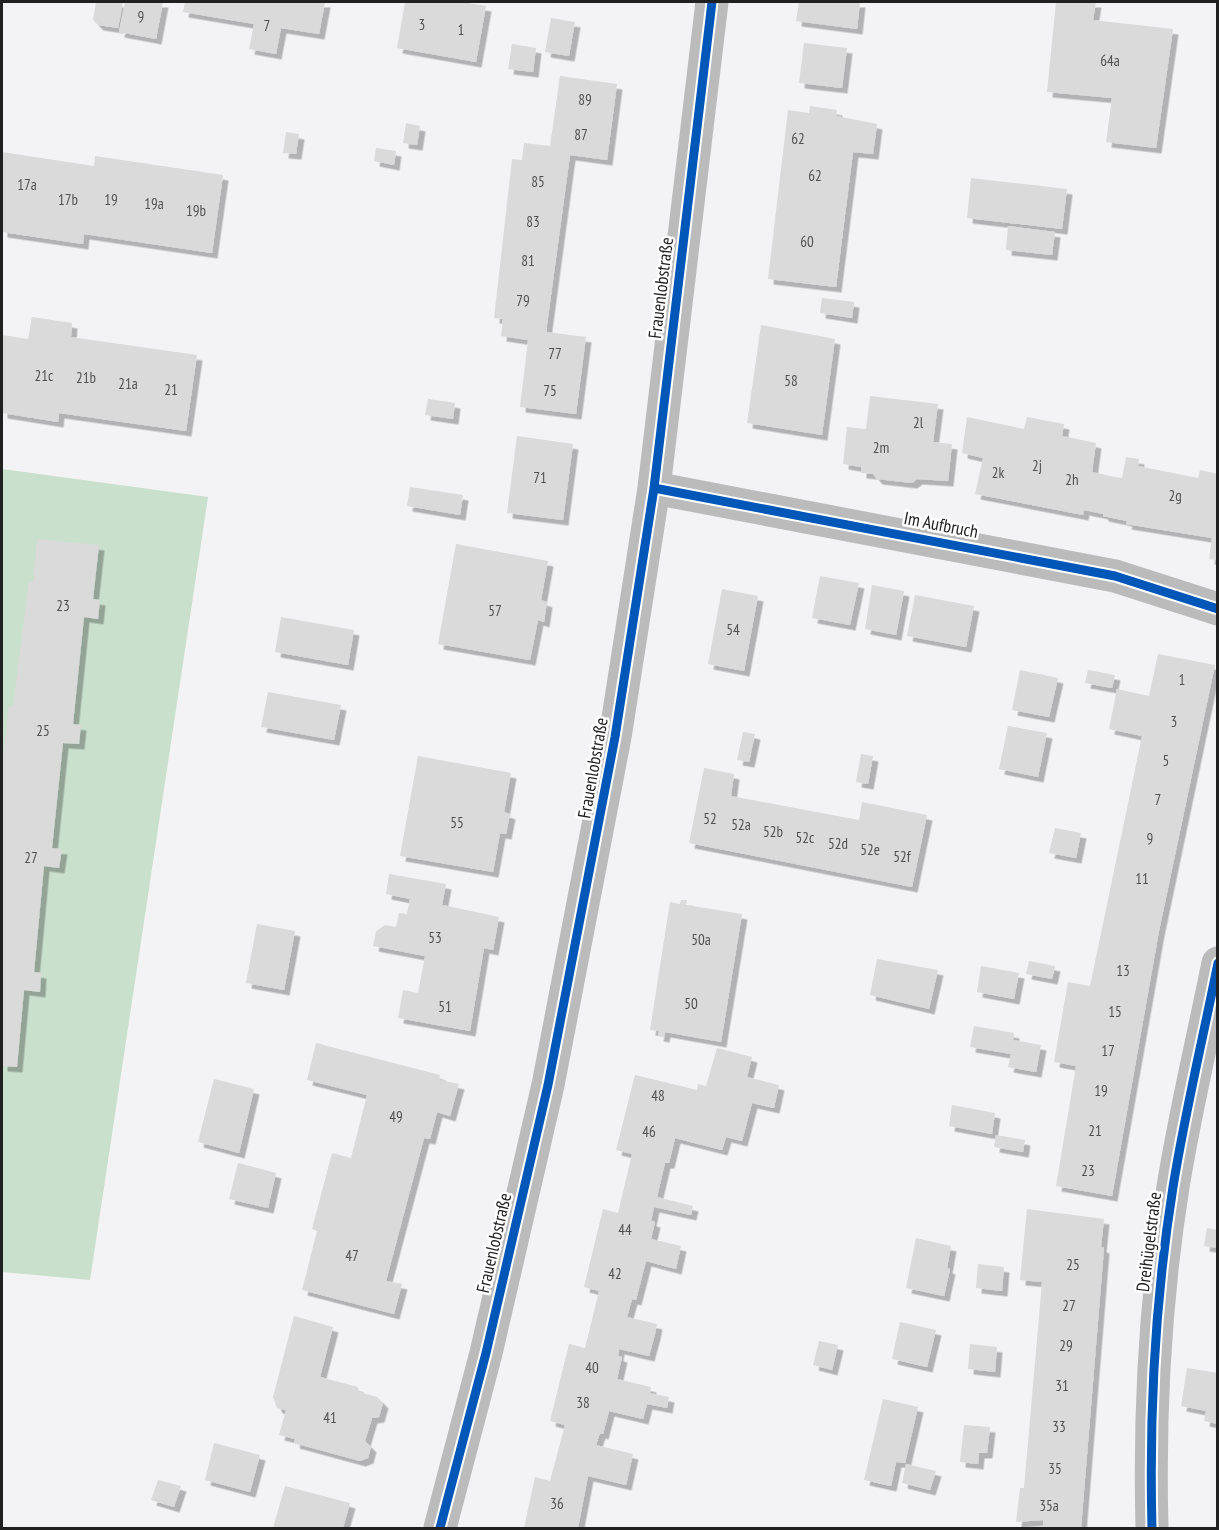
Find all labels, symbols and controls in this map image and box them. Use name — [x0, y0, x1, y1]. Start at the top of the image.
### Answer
house number: 9 — [138, 7, 144, 26]
house number: 3 — [419, 15, 425, 34]
house number: 7 — [264, 16, 270, 35]
house number: 1 — [458, 20, 464, 39]
house number: 64a — [1100, 51, 1120, 70]
house number: 89 — [578, 90, 592, 109]
house number: 87 — [574, 125, 588, 144]
house number: 62 — [791, 129, 805, 148]
house number: 62 — [808, 166, 822, 185]
house number: 85 — [531, 172, 545, 191]
house number: 17a — [17, 175, 37, 194]
house number: 17b — [58, 190, 78, 209]
house number: 19 — [104, 190, 118, 209]
house number: 19a — [144, 194, 164, 213]
house number: 19b — [186, 201, 206, 220]
house number: 83 — [526, 212, 540, 231]
house number: 60 — [800, 232, 814, 251]
street label: Frauenlobstraße — [643, 236, 678, 340]
house number: 81 — [521, 251, 535, 270]
house number: 79 — [516, 291, 530, 310]
house number: 77 — [548, 344, 562, 363]
house number: 21c — [35, 366, 54, 385]
house number: 21b — [76, 368, 96, 387]
house number: 58 — [784, 371, 798, 390]
house number: 21a — [118, 374, 138, 393]
house number: 21 — [164, 380, 178, 399]
house number: 75 — [543, 381, 557, 400]
house number: 2l — [913, 413, 924, 432]
house number: 2m — [873, 438, 889, 457]
house number: 2j — [1032, 456, 1042, 475]
house number: 2k — [992, 463, 1004, 482]
house number: 71 — [533, 468, 547, 487]
house number: 2h — [1065, 470, 1079, 489]
house number: 2g — [1168, 486, 1182, 505]
street label: Im Aufbruch — [902, 506, 980, 543]
house number: 23 — [56, 596, 70, 615]
house number: 57 — [488, 601, 502, 620]
house number: 54 — [726, 620, 740, 639]
house number: 1 — [1179, 670, 1185, 689]
house number: 3 — [1171, 712, 1177, 731]
street label: Frauenlobstraße — [572, 716, 613, 820]
house number: 25 — [36, 721, 50, 740]
house number: 5 — [1163, 751, 1169, 770]
house number: 7 — [1155, 790, 1161, 809]
house number: 52 — [703, 809, 717, 828]
house number: 55 — [450, 813, 464, 832]
house number: 52a — [731, 815, 751, 834]
house number: 52b — [763, 822, 783, 841]
house number: 52c — [796, 828, 815, 847]
house number: 9 — [1147, 829, 1153, 848]
house number: 52d — [828, 834, 848, 853]
house number: 52e — [860, 840, 880, 859]
house number: 52f — [893, 847, 912, 866]
house number: 27 — [24, 848, 38, 867]
house number: 11 — [1135, 869, 1149, 888]
house number: 53 — [428, 928, 442, 947]
house number: 50a — [691, 930, 711, 949]
house number: 13 — [1116, 961, 1130, 980]
house number: 50 — [684, 994, 698, 1013]
house number: 51 — [438, 997, 452, 1016]
house number: 15 — [1108, 1002, 1122, 1021]
house number: 17 — [1101, 1041, 1115, 1060]
house number: 19 — [1094, 1081, 1108, 1100]
house number: 48 — [651, 1086, 665, 1105]
house number: 49 — [389, 1107, 403, 1126]
house number: 21 — [1088, 1121, 1102, 1140]
house number: 46 — [642, 1122, 656, 1141]
house number: 23 — [1081, 1161, 1095, 1180]
street label: Frauenlobstraße — [471, 1191, 516, 1295]
street label: Dreihügelstraße — [1131, 1191, 1166, 1293]
house number: 44 — [618, 1220, 632, 1239]
house number: 47 — [345, 1246, 359, 1265]
house number: 25 — [1066, 1255, 1080, 1274]
house number: 42 — [608, 1264, 622, 1283]
house number: 27 — [1062, 1296, 1076, 1315]
house number: 29 — [1059, 1336, 1073, 1355]
house number: 40 — [585, 1358, 599, 1377]
house number: 31 — [1055, 1376, 1069, 1395]
house number: 38 — [576, 1393, 590, 1412]
house number: 41 — [323, 1408, 337, 1427]
house number: 33 — [1052, 1417, 1066, 1436]
house number: 35 — [1048, 1459, 1062, 1478]
house number: 36 — [550, 1494, 564, 1513]
house number: 35a — [1039, 1496, 1059, 1515]

